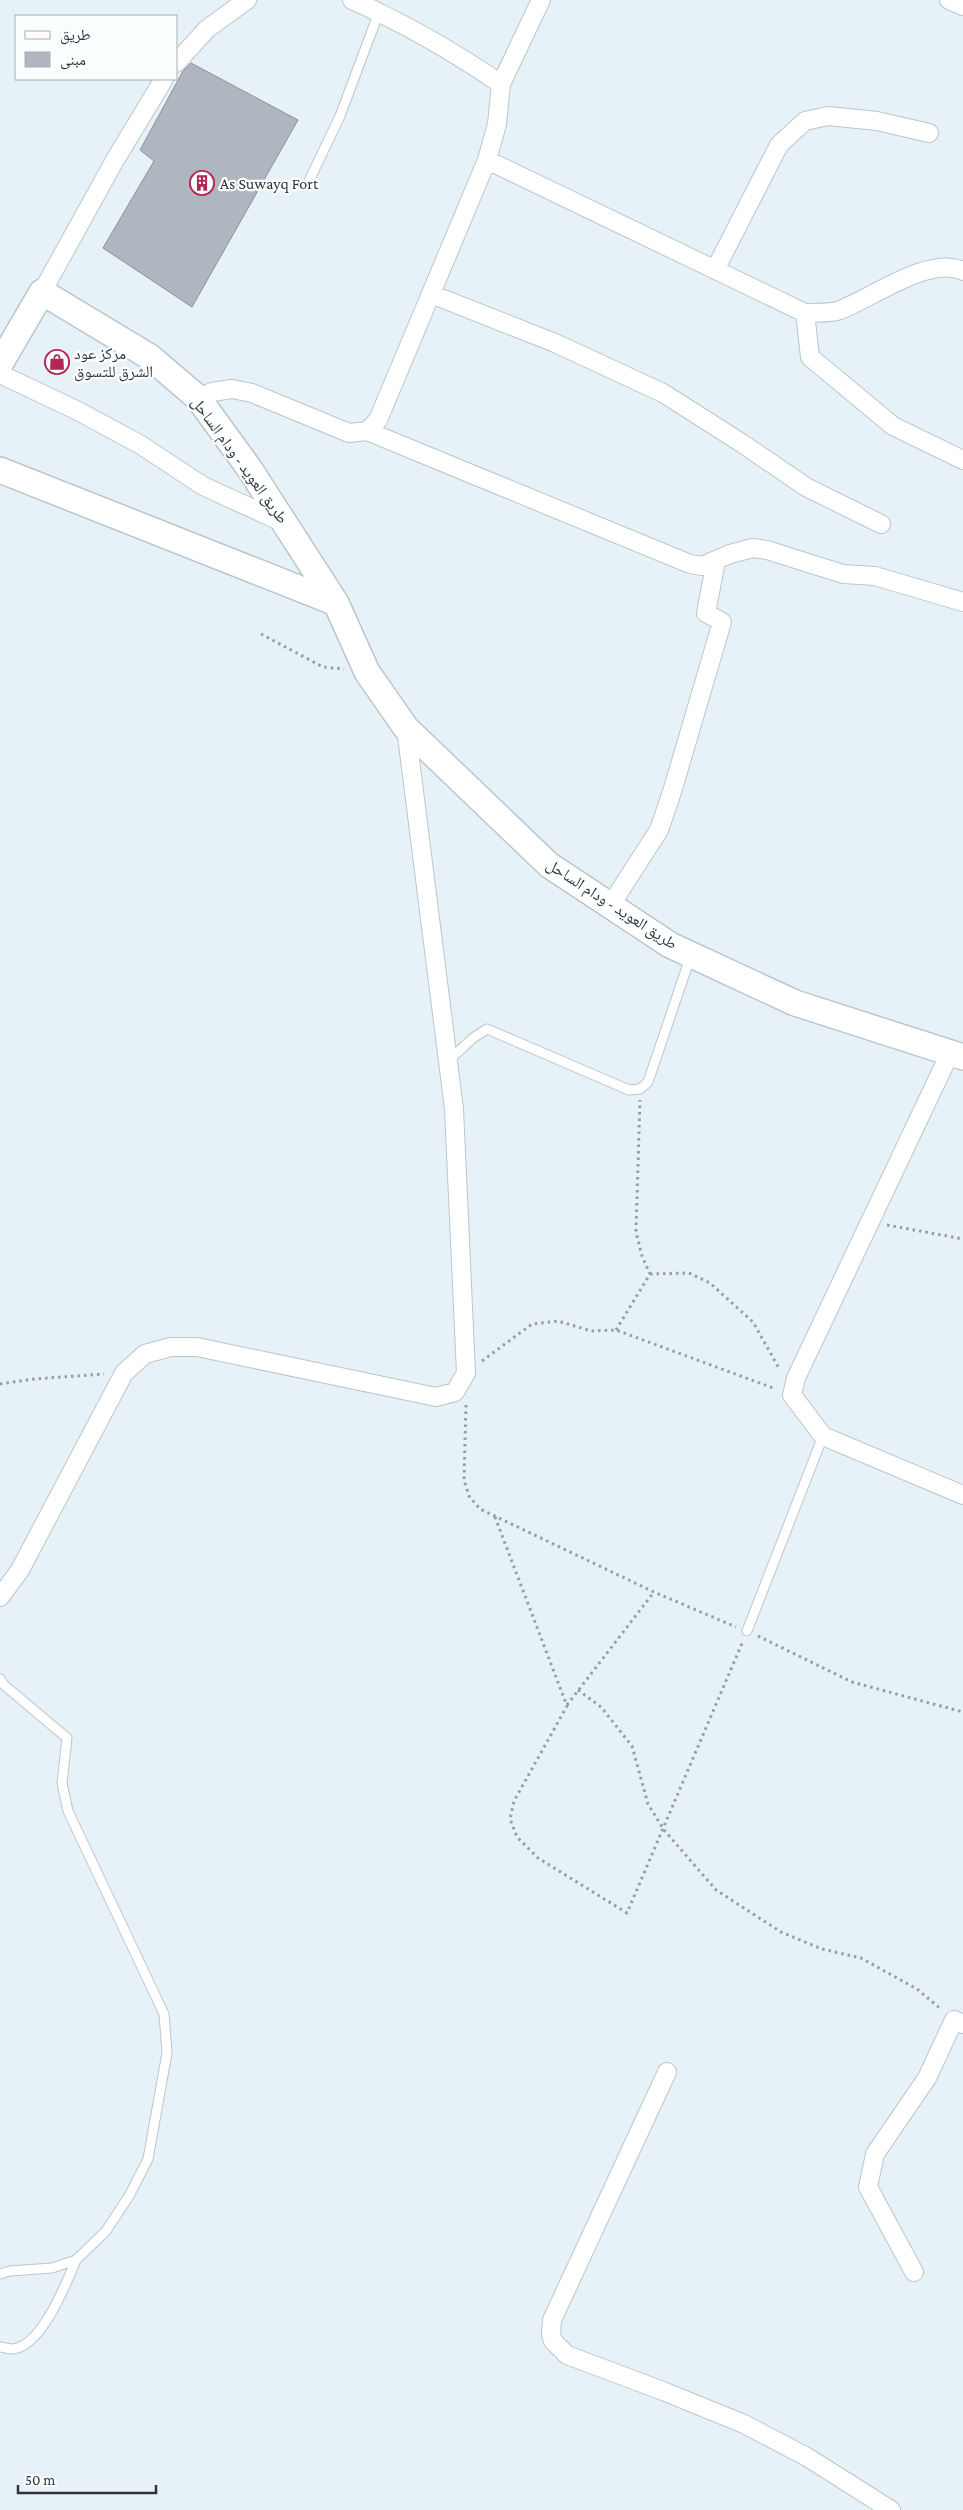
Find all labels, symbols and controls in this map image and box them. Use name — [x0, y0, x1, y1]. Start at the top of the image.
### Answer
legend — [15, 15, 178, 80]
text: طريق — [60, 27, 91, 45]
text: مبنى — [60, 52, 86, 70]
building icon: As Suwayq Fort — [189, 170, 215, 196]
place label: As Suwayq Fort — [220, 175, 319, 193]
place label: مركز عود الشرق للتسوق — [74, 345, 153, 382]
shop icon: مركز عود الشرق للتسوق — [44, 349, 70, 375]
street label: طريق العويد - ودام الساحل — [187, 393, 292, 528]
street label: طريق العويد - ودام الساحل — [542, 855, 680, 954]
scale bar — [18, 2462, 155, 2494]
text: 50 m — [25, 2472, 55, 2488]

